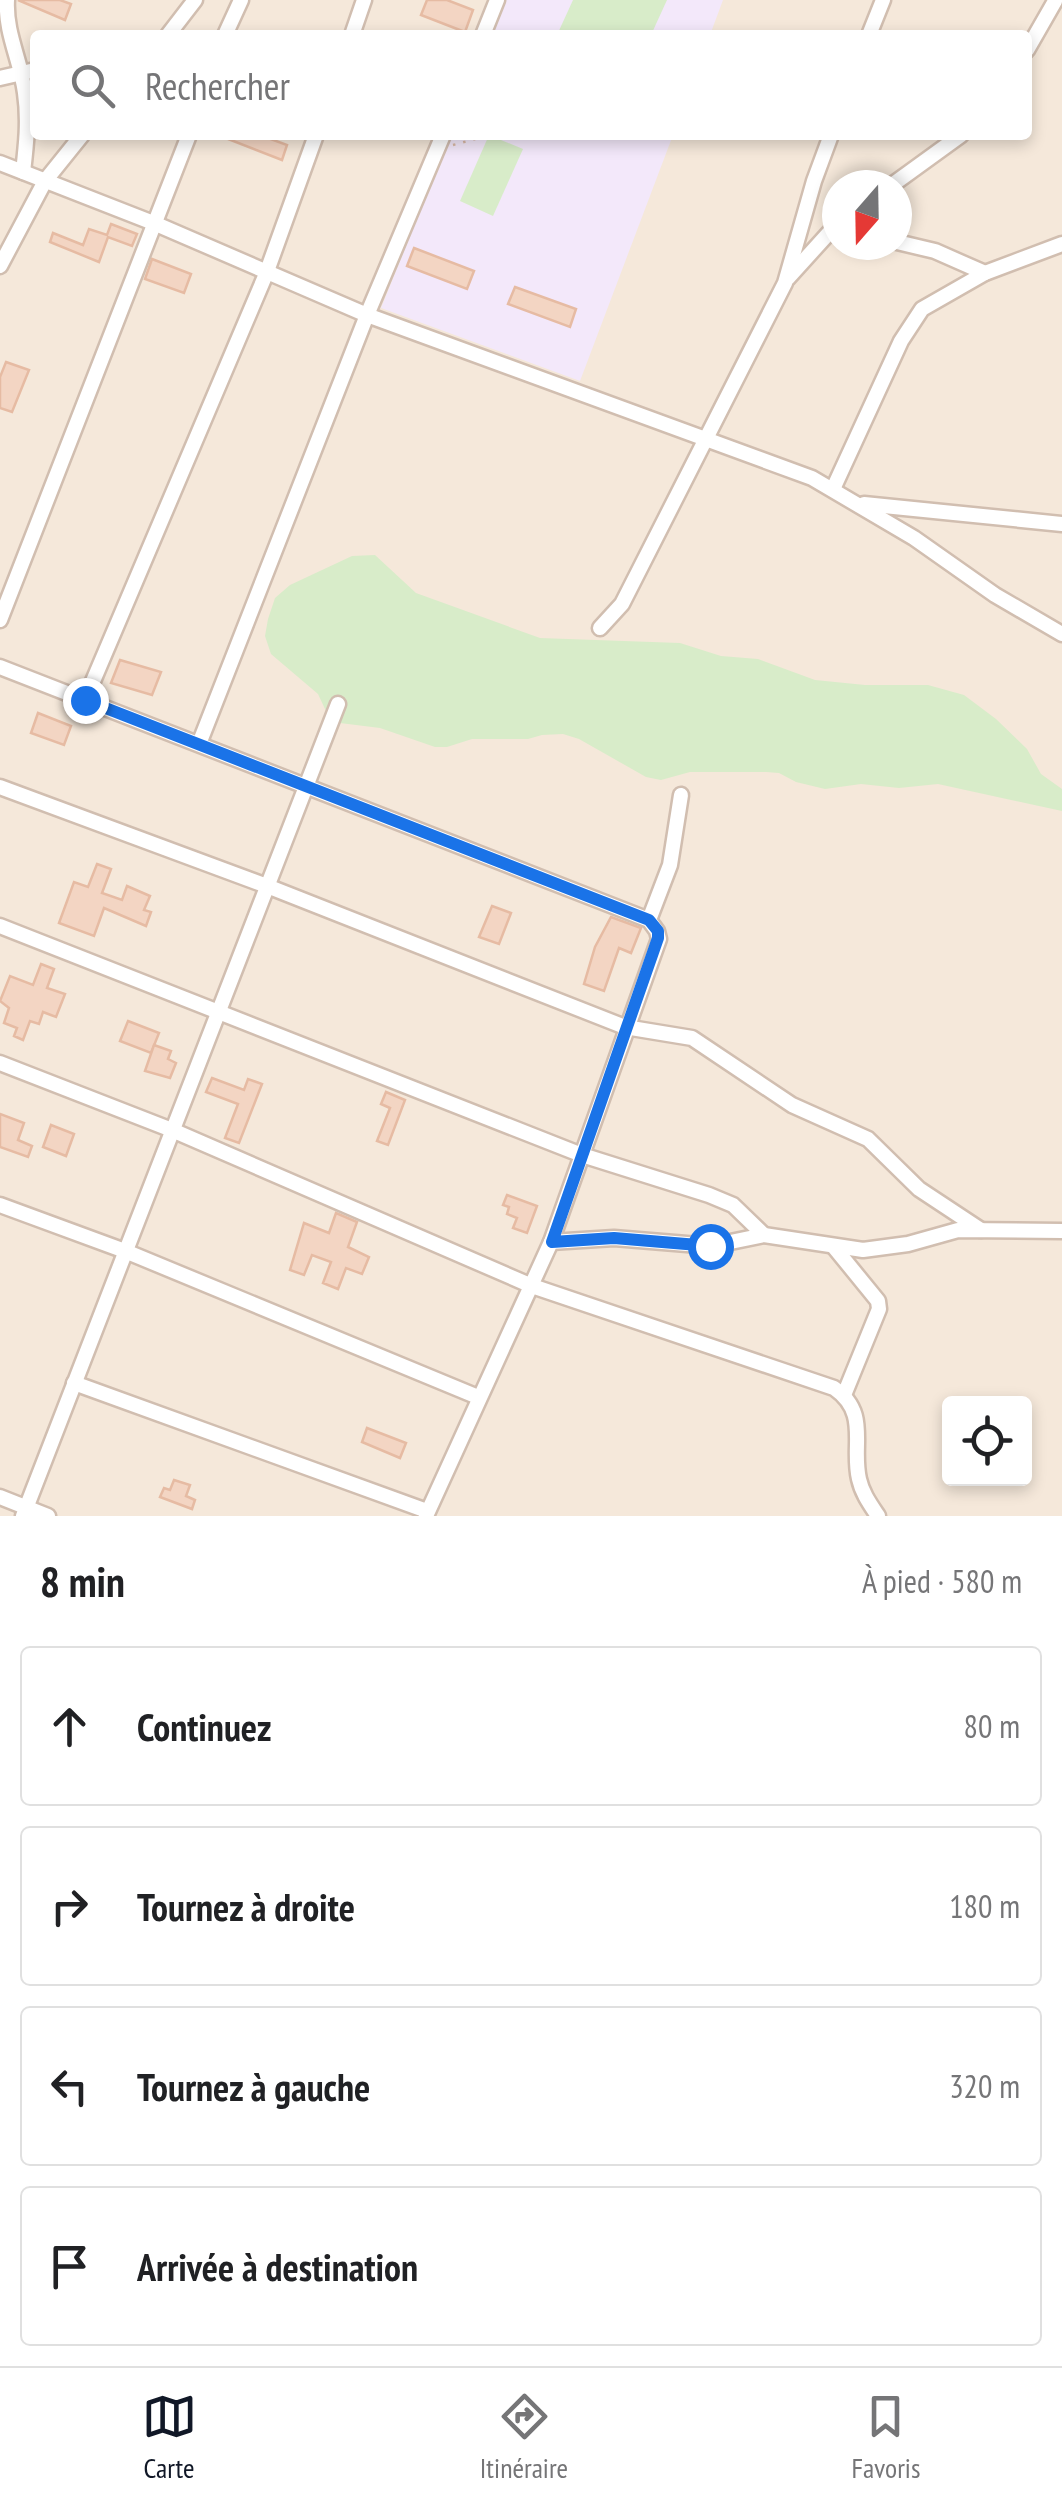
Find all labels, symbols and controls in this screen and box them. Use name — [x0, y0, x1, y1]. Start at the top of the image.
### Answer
search box — [30, 30, 1032, 140]
icon: search — [65, 58, 120, 113]
text: Rechercher — [145, 61, 290, 110]
north arrow — [822, 170, 912, 260]
route end — [63, 678, 109, 724]
route start — [688, 1224, 734, 1270]
map controls — [942, 1396, 1032, 1486]
button: locate — [942, 1396, 1032, 1486]
text: 8 min — [40, 1554, 125, 1609]
text: À pied · 580 m — [862, 1560, 1022, 1602]
icon: ahead — [42, 1699, 97, 1754]
text: Continuez — [137, 1702, 272, 1751]
text: 80 m — [964, 1705, 1020, 1747]
icon: right — [42, 1879, 97, 1934]
text: Tournez à droite — [137, 1882, 355, 1931]
text: 180 m — [949, 1885, 1020, 1927]
icon: left — [42, 2059, 97, 2114]
text: Tournez à gauche — [137, 2062, 370, 2111]
text: 320 m — [949, 2065, 1020, 2107]
icon: arrive — [42, 2239, 97, 2294]
text: Arrivée à destination — [137, 2242, 418, 2291]
tab: Carte — [142, 2389, 197, 2486]
tab: Itinéraire — [480, 2389, 568, 2486]
tab: Favoris — [851, 2389, 920, 2486]

